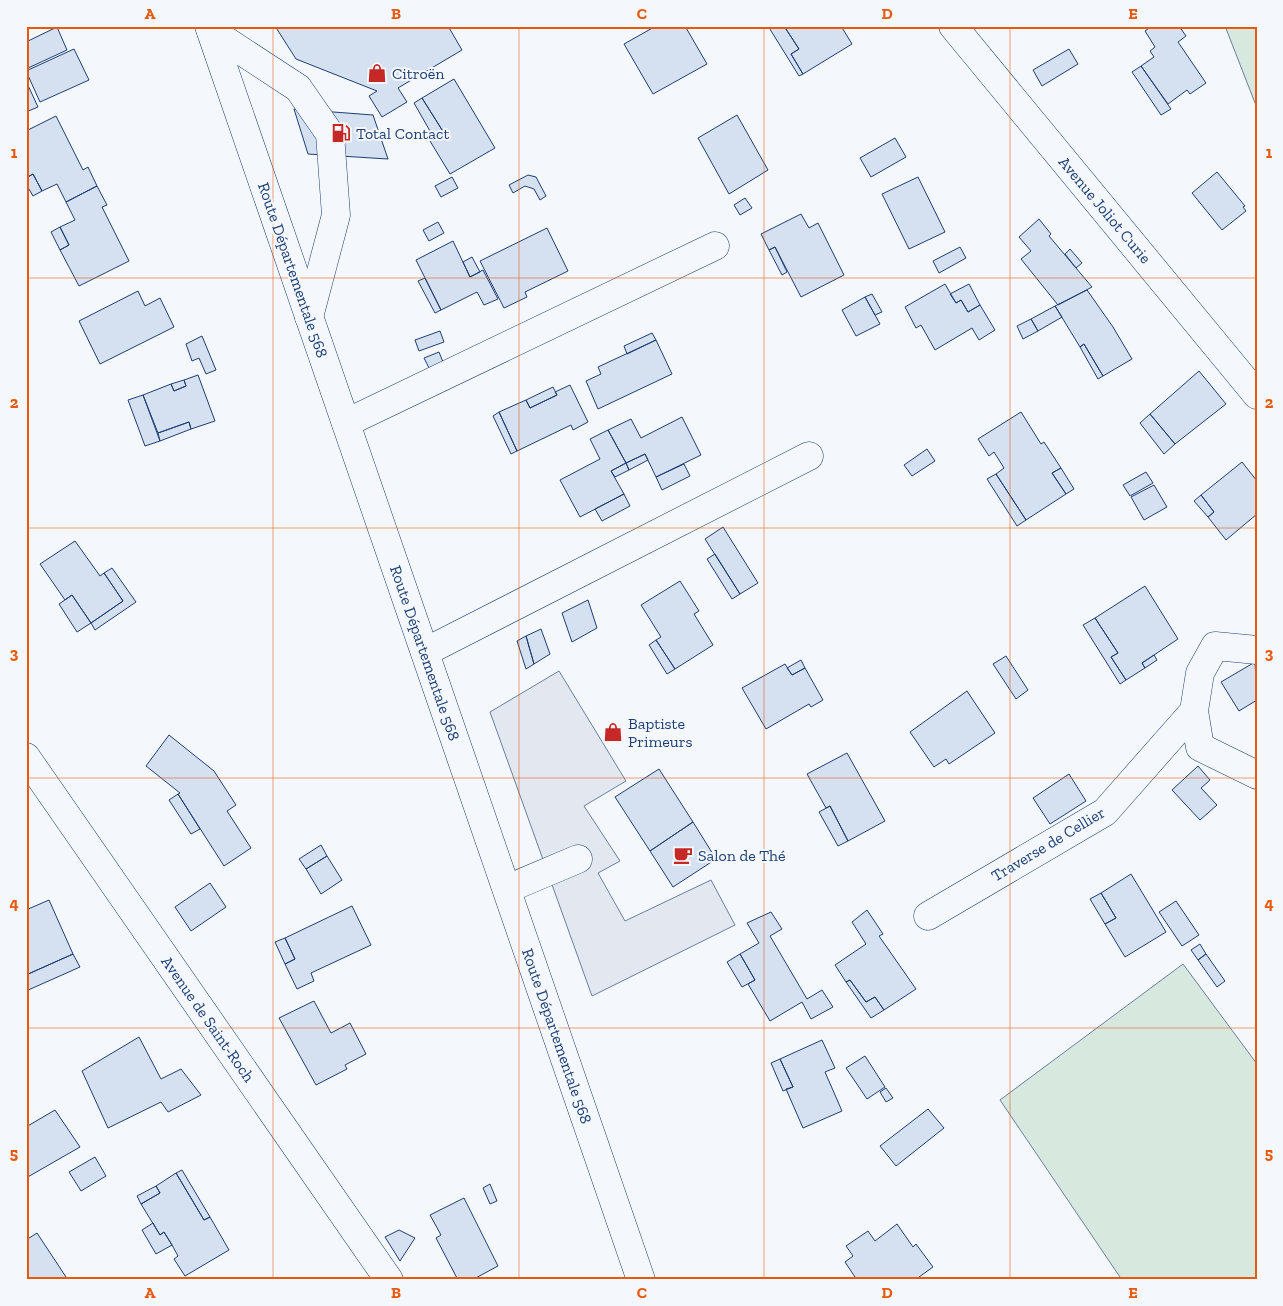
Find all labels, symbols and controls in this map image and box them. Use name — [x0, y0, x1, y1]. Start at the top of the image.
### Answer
text: A — [145, 4, 156, 23]
text: B — [391, 4, 401, 23]
text: C — [637, 4, 647, 23]
text: D — [881, 4, 893, 23]
text: E — [1128, 4, 1138, 23]
shop icon: Citroën — [366, 62, 388, 84]
place label: Citroën — [392, 64, 445, 83]
fuel station icon: Total Contact — [330, 122, 352, 144]
place label: Total Contact — [356, 124, 449, 143]
text: 1 — [11, 143, 18, 162]
text: 1 — [1266, 143, 1273, 162]
street label: Avenue Joliot Curie — [1055, 153, 1155, 267]
street label: Route Départementale 568 — [254, 180, 332, 360]
text: 2 — [10, 393, 19, 412]
text: 2 — [1265, 393, 1274, 412]
street label: Route Départementale 568 — [386, 563, 464, 743]
text: 3 — [10, 644, 19, 663]
text: 3 — [1265, 644, 1274, 663]
place label: Baptiste Primeurs — [628, 714, 692, 751]
shop icon: Baptiste Primeurs — [602, 721, 624, 743]
street label: Traverse de Cellier — [988, 802, 1108, 885]
cafe icon: Salon de Thé — [672, 844, 694, 866]
place label: Salon de Thé — [698, 846, 786, 865]
text: 4 — [9, 894, 19, 913]
text: 4 — [1264, 894, 1274, 913]
street label: Route Départementale 568 — [518, 946, 596, 1126]
street label: Avenue de Saint-Roch — [157, 952, 259, 1086]
text: 5 — [10, 1144, 18, 1163]
text: 5 — [1265, 1144, 1273, 1163]
text: A — [145, 1283, 156, 1302]
text: B — [391, 1283, 401, 1302]
text: C — [637, 1283, 647, 1302]
text: D — [881, 1283, 893, 1302]
text: E — [1128, 1283, 1138, 1302]

